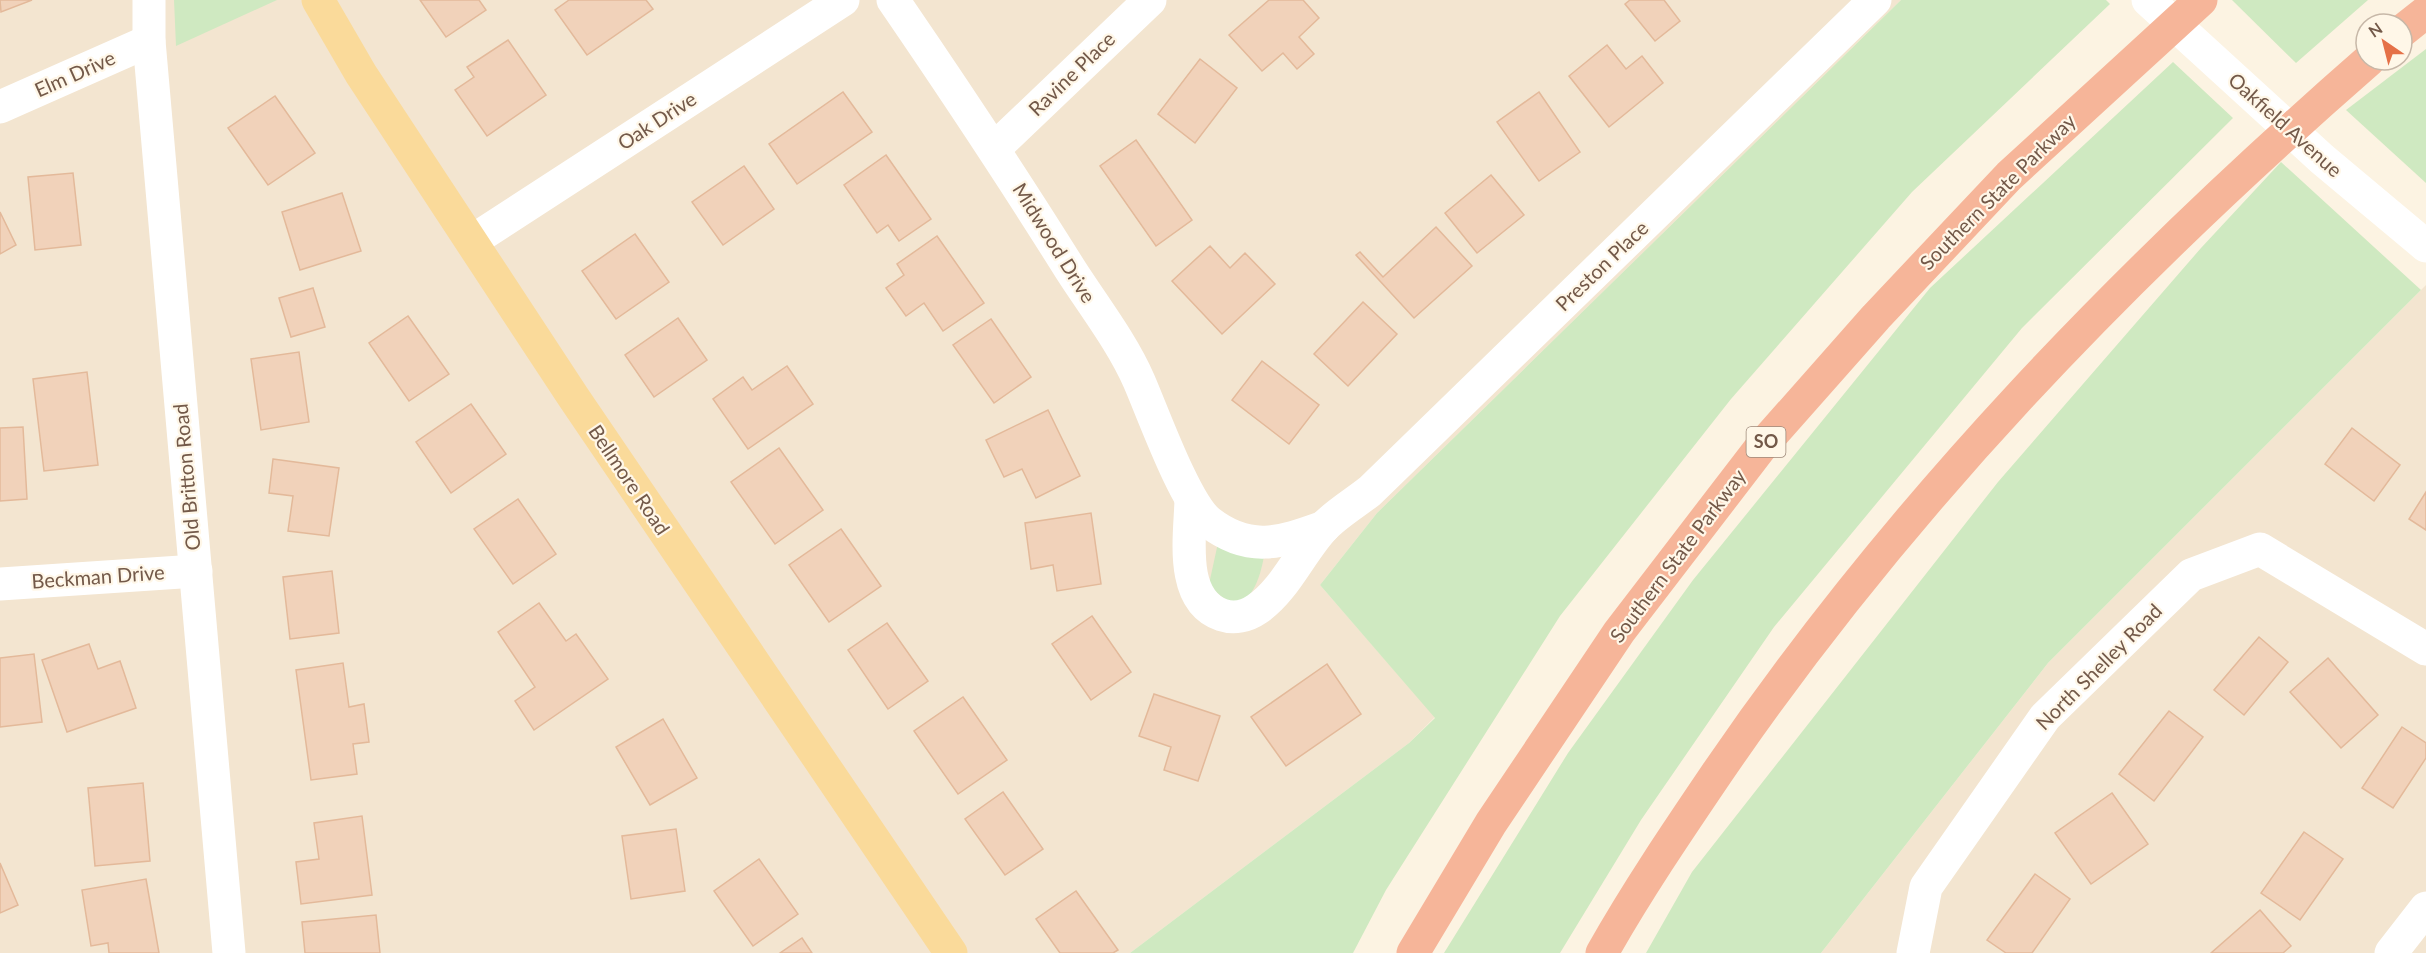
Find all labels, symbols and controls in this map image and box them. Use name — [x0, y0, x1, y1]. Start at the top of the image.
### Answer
north arrow — [2354, 12, 2414, 72]
text: N — [2365, 18, 2386, 41]
street label: Ravine Place — [1023, 26, 1119, 120]
street label: Elm Drive — [31, 45, 118, 101]
street label: Oakfield Avenue — [2224, 67, 2347, 182]
street label: Oak Drive — [613, 86, 700, 154]
street label: Southern State Parkway — [1914, 108, 2081, 274]
street label: Midwood Drive — [1008, 178, 1101, 307]
street label: Preston Place — [1550, 215, 1653, 315]
street label: Old Britton Road — [168, 403, 204, 551]
street label: Bellmore Road — [584, 420, 675, 539]
road number: SO — [1746, 427, 1786, 457]
street label: Southern State Parkway — [1604, 464, 1751, 647]
street label: Beckman Drive — [31, 559, 165, 593]
street label: North Shelley Road — [2030, 598, 2166, 734]

